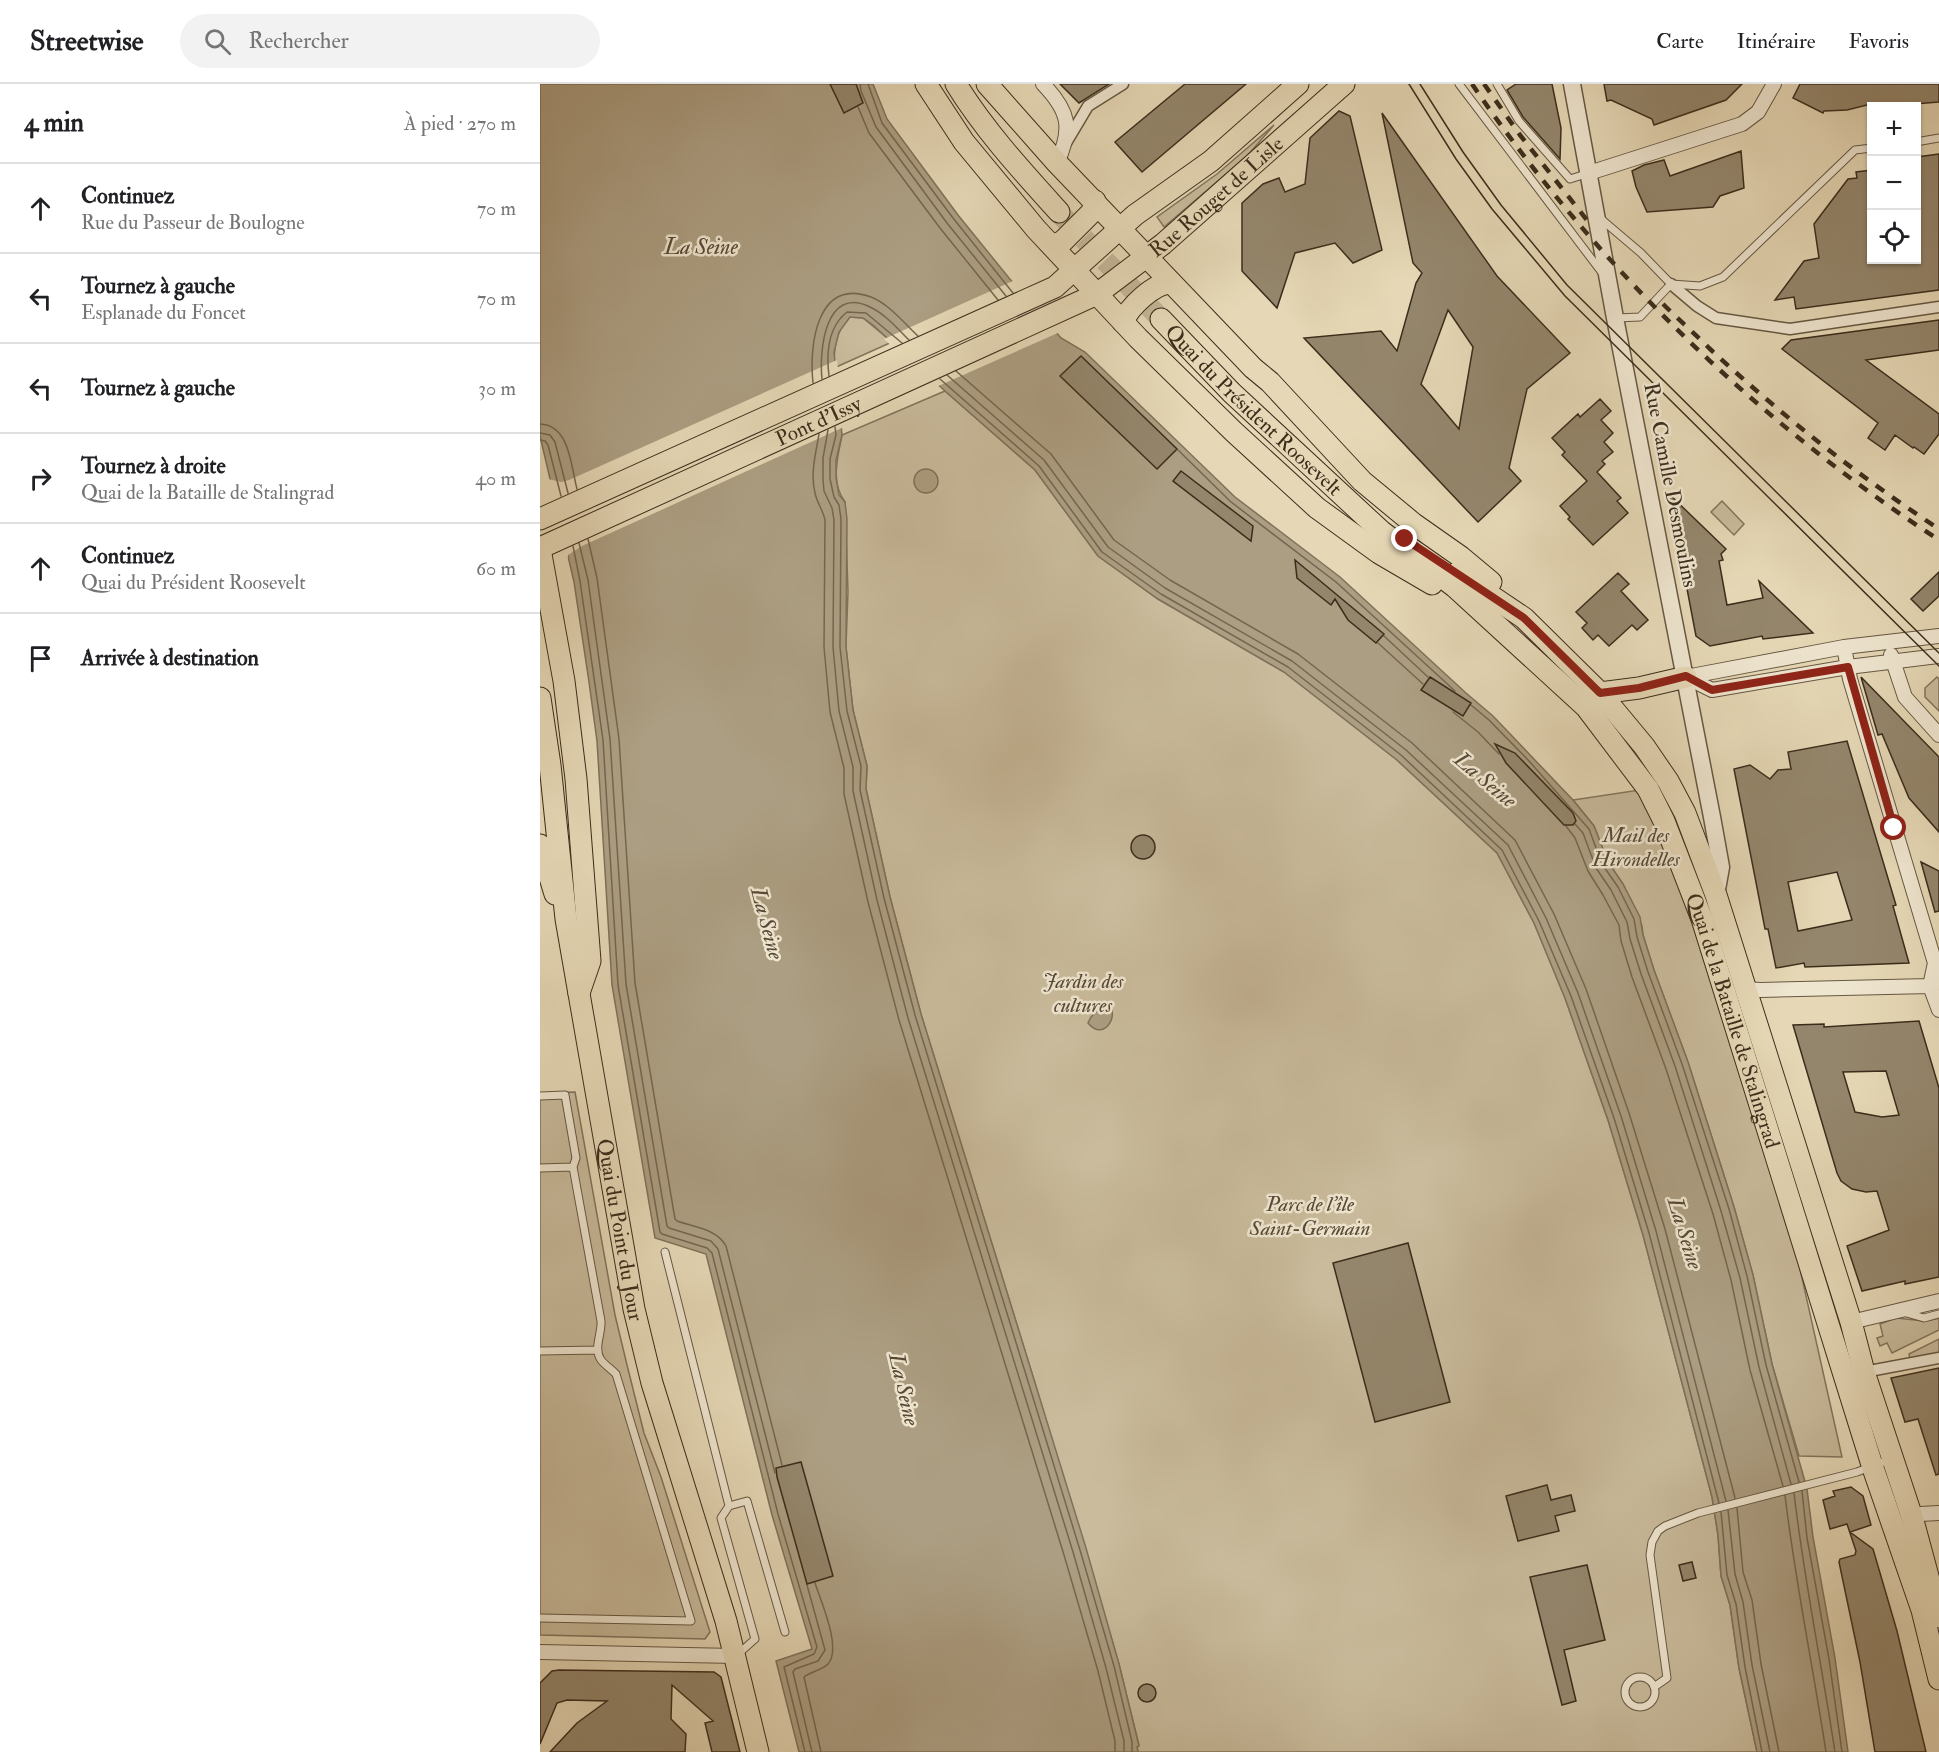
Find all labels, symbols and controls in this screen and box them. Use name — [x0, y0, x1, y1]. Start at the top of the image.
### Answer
search box — [180, 14, 600, 68]
text: Streetwise — [30, 24, 144, 59]
icon: search — [201, 25, 234, 58]
text: Rechercher — [249, 27, 349, 55]
text: Carte — [1656, 28, 1704, 55]
text: Itinéraire — [1737, 28, 1815, 55]
text: Favoris — [1848, 28, 1909, 55]
map controls — [1867, 102, 1921, 264]
button: + — [1867, 102, 1921, 156]
text: 4 min — [24, 107, 84, 139]
text: À pied · 270 m — [404, 111, 516, 136]
street label: Rue Rouget de Lisle — [1144, 131, 1290, 264]
button: − — [1867, 156, 1921, 210]
text: Continuez — [81, 182, 174, 210]
icon: ahead — [24, 192, 57, 225]
text: 70 m — [477, 196, 516, 221]
text: Rue du Passeur de Boulogne — [81, 210, 305, 235]
button: locate — [1867, 210, 1921, 264]
water label: La Seine — [663, 233, 739, 261]
text: Tournez à gauche — [81, 272, 235, 300]
icon: left — [24, 282, 57, 315]
text: 70 m — [477, 286, 516, 311]
text: Esplanade du Foncet — [81, 300, 246, 325]
street label: Quai du Président Roosevelt — [1159, 319, 1348, 502]
icon: left — [24, 372, 57, 405]
text: Tournez à gauche — [81, 374, 235, 402]
text: 30 m — [478, 376, 516, 401]
street label: Rue Camille Desmoulins — [1637, 381, 1704, 590]
street label: Pont d'Issy — [771, 390, 867, 453]
text: Tournez à droite — [81, 452, 226, 480]
icon: right — [24, 462, 57, 495]
text: 40 m — [475, 466, 516, 491]
text: Quai de la Bataille de Stalingrad — [81, 480, 334, 505]
route end — [1391, 525, 1417, 551]
text: Continuez — [81, 542, 174, 570]
icon: ahead — [24, 552, 57, 585]
text: 60 m — [476, 556, 516, 581]
text: Quai du Président Roosevelt — [81, 570, 306, 595]
icon: arrive — [24, 642, 57, 675]
text: Arrivée à destination — [81, 644, 259, 672]
water label: La Seine — [1447, 745, 1523, 815]
route start — [1880, 814, 1906, 840]
park label: Mail des Hirondelles — [1591, 822, 1681, 873]
water label: La Seine — [744, 883, 790, 963]
street label: Quai de la Bataille de Stalingrad — [1679, 889, 1786, 1152]
park label: Jardin des cultures — [1043, 968, 1124, 1019]
street label: Quai du Point du Jour — [591, 1136, 649, 1324]
park label: Parc de l'île Saint-Germain — [1249, 1191, 1371, 1242]
water label: La Seine — [1661, 1193, 1709, 1273]
water label: La Seine — [882, 1349, 926, 1429]

